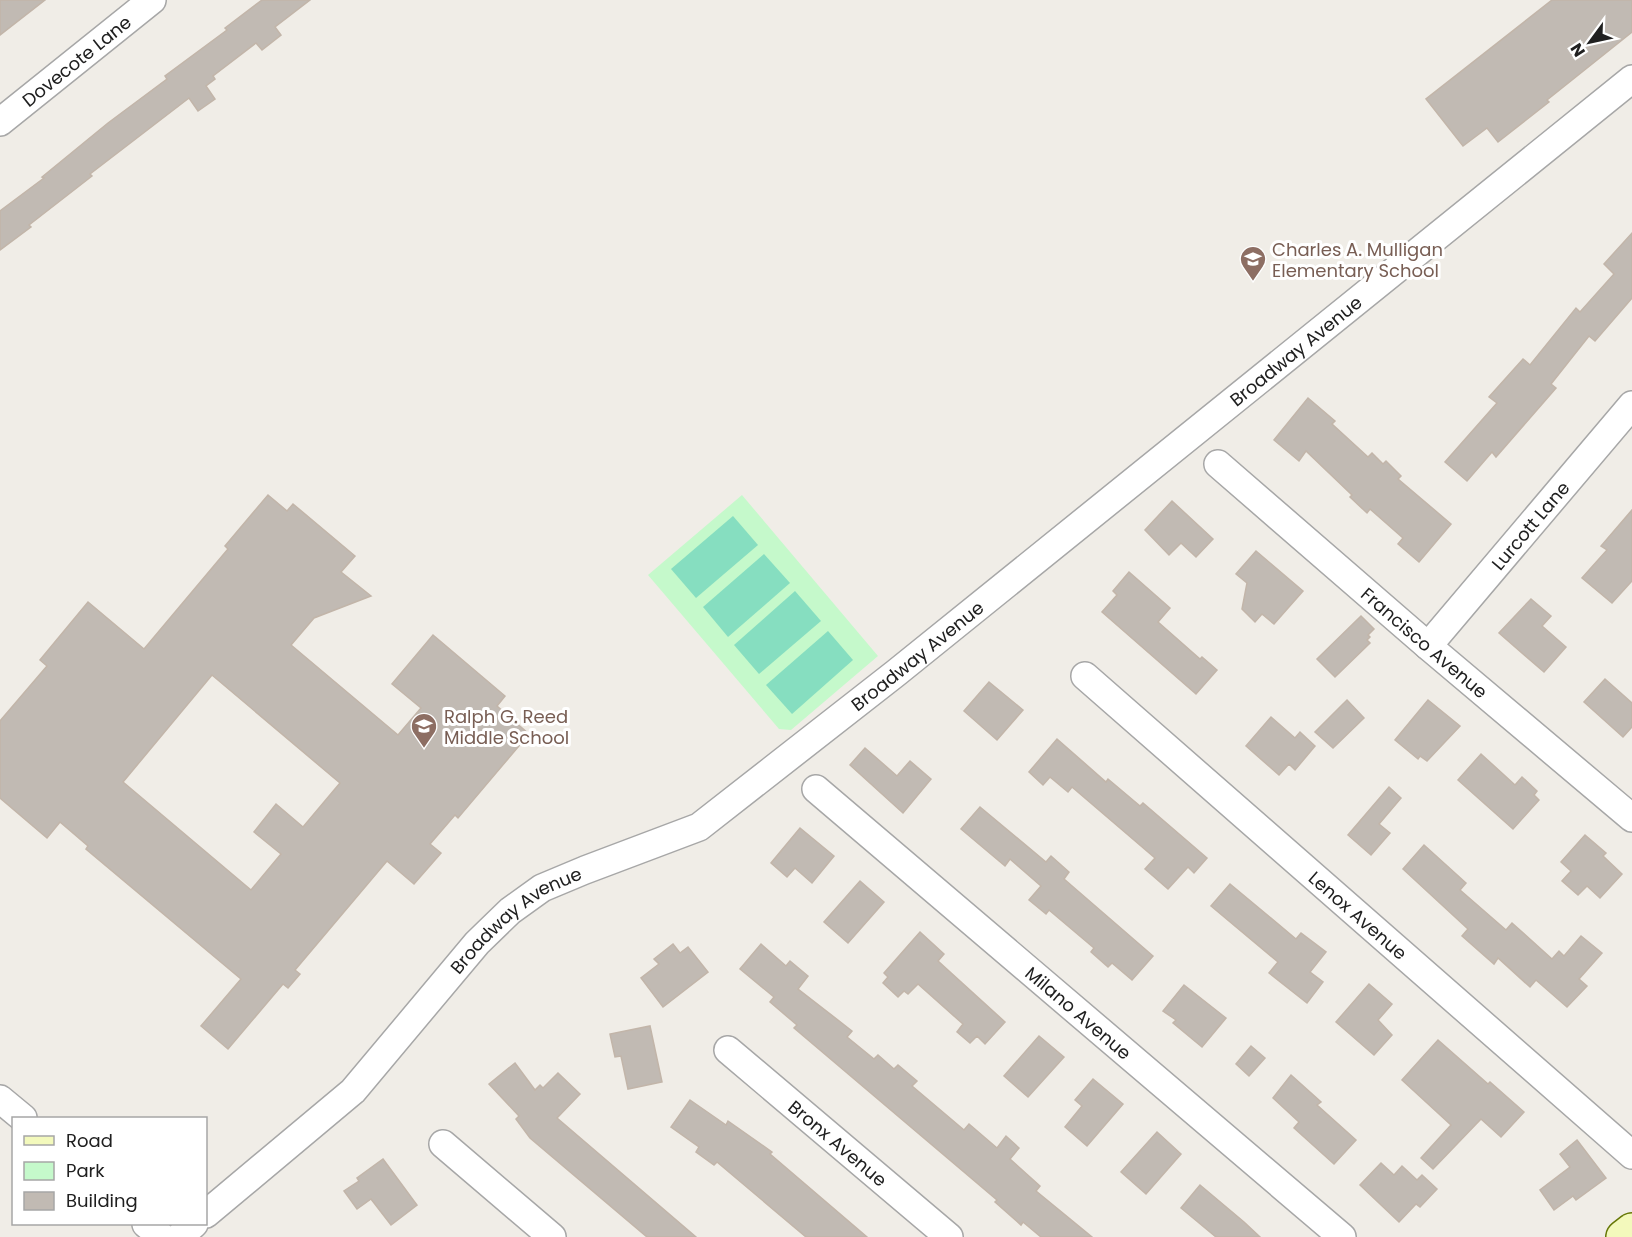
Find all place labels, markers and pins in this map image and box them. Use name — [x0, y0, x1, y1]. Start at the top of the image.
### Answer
place label: Charles A. Mulligan Elementary School — [1272, 237, 1443, 283]
school or university icon: Charles A. Mulligan Elementary School — [1238, 244, 1268, 282]
place label: Ralph G. Reed Middle School — [444, 704, 569, 750]
school or university icon: Ralph G. Reed Middle School — [409, 711, 439, 749]

